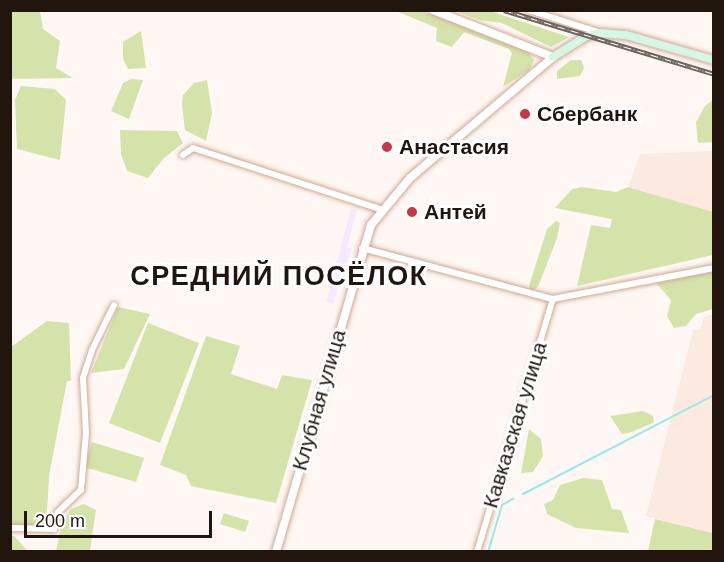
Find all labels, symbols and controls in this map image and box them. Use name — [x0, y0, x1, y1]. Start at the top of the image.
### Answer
place label: Сбербанк — [537, 101, 637, 127]
marker: Сбербанк — [518, 107, 532, 121]
place label: Анастасия — [399, 134, 509, 160]
marker: Анастасия — [380, 140, 394, 154]
place label: Антей — [424, 199, 487, 225]
marker: Антей — [405, 205, 419, 219]
district label: СРЕДНИЙ ПОСЁЛОК — [130, 261, 428, 293]
street label: Клубная улица — [287, 327, 351, 473]
street label: Кавказская улица — [478, 339, 552, 511]
scale bar — [27, 499, 214, 537]
text: 200 m — [35, 511, 85, 531]

